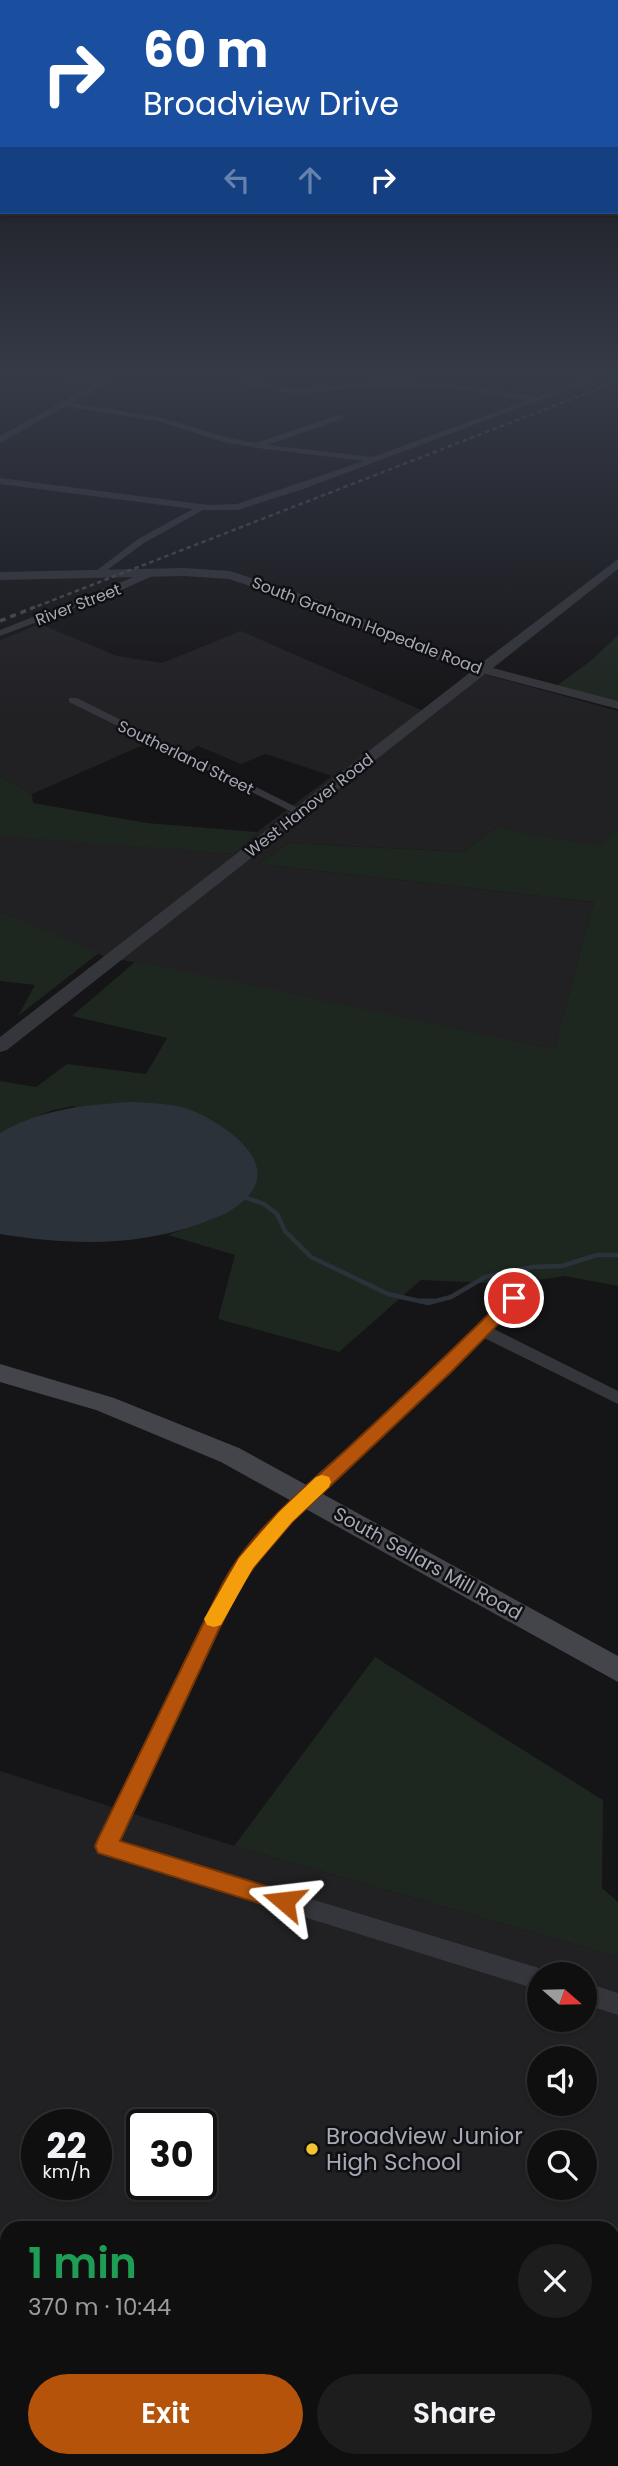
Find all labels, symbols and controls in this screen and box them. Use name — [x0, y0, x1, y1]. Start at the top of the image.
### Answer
text: 60 m — [143, 16, 268, 84]
icon: right — [28, 28, 119, 119]
text: Broadview Drive — [143, 81, 399, 126]
icon: left — [218, 161, 256, 199]
icon: ahead — [291, 161, 329, 199]
icon: right — [364, 161, 402, 199]
street label: South Graham Hopedale Road — [248, 571, 485, 680]
street label: River Street — [32, 578, 124, 631]
street label: Southerland Street — [114, 715, 258, 800]
street label: West Hanover Road — [240, 748, 378, 863]
pin — [484, 1268, 544, 1328]
icon: arrive — [495, 1279, 533, 1317]
street label: South Sellars Mill Road — [329, 1500, 527, 1627]
position arrow — [247, 1864, 321, 1938]
north arrow — [527, 1962, 597, 2032]
map controls — [527, 1962, 597, 2200]
button: sound — [527, 2046, 597, 2116]
speed limit sign: 30 — [126, 2109, 217, 2200]
place label: Broadview Junior High School — [326, 2120, 523, 2178]
text: 22 — [47, 2121, 86, 2170]
button: search — [527, 2130, 597, 2200]
marker: Broadview Junior High School — [304, 2141, 320, 2157]
text: km/h — [43, 2159, 90, 2184]
text: 1 min — [28, 2234, 137, 2293]
button: close — [518, 2244, 592, 2318]
text: 370 m · 10:44 — [28, 2291, 171, 2323]
button: Exit — [28, 2374, 303, 2454]
button: Share — [317, 2374, 592, 2454]

